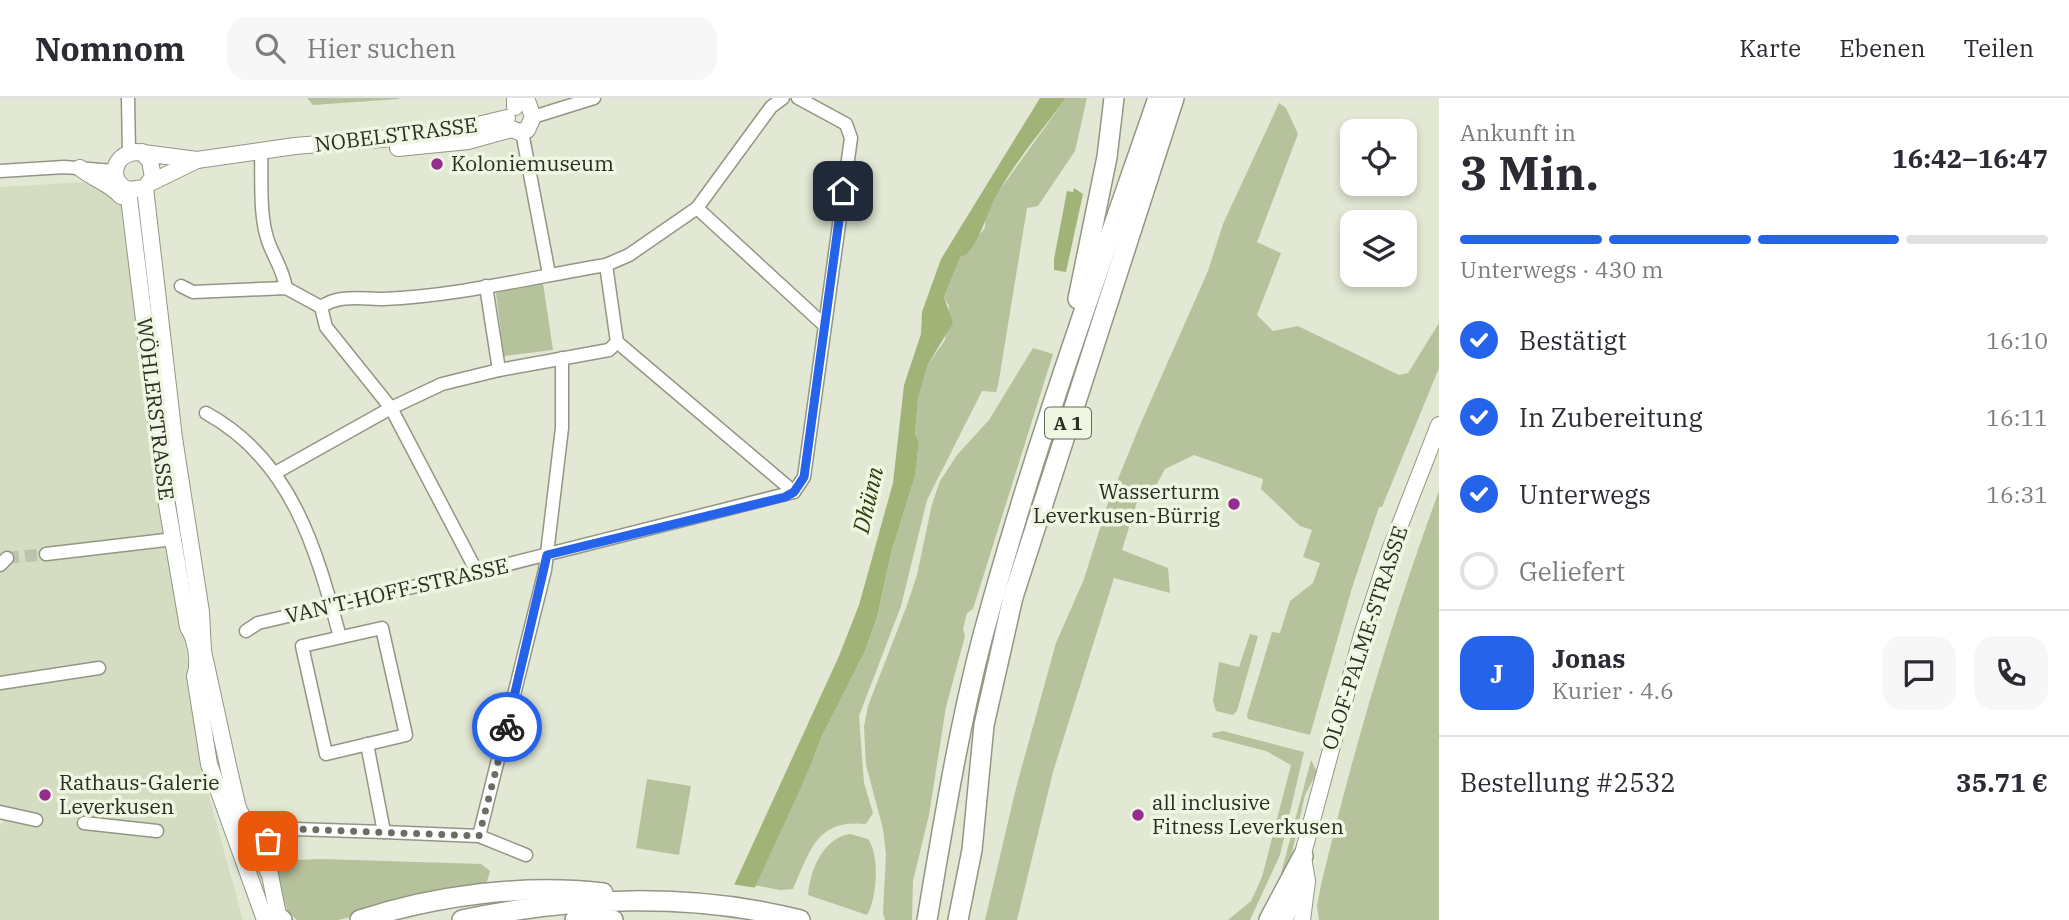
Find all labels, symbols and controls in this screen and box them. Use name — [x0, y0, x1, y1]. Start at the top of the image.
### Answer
search box — [227, 17, 717, 80]
text: Nomnom — [35, 27, 185, 70]
icon: search — [251, 29, 289, 67]
text: Hier suchen — [307, 31, 456, 65]
text: Karte — [1739, 32, 1801, 64]
text: Ebenen — [1839, 32, 1926, 64]
text: Teilen — [1964, 32, 2034, 64]
street label: NOBELSTRASSE — [313, 110, 479, 158]
text: Ankunft in — [1460, 117, 1576, 147]
map controls — [1340, 119, 1417, 287]
button: locate — [1340, 119, 1417, 196]
text: 16:42–16:47 — [1892, 141, 2048, 175]
text: 3 Min. — [1460, 143, 1599, 203]
place label: Koloniemuseum — [451, 149, 614, 177]
marker: Koloniemuseum — [429, 156, 445, 172]
pin — [813, 161, 873, 221]
icon: home — [824, 172, 862, 210]
button: layers — [1340, 210, 1417, 287]
text: Unterwegs · 430 m — [1460, 254, 1663, 284]
street label: WÖHLERSTRASSE — [131, 316, 181, 502]
icon: check — [1460, 321, 1498, 359]
text: Bestätigt — [1519, 323, 1627, 357]
text: 16:10 — [1986, 325, 2048, 355]
icon: check — [1460, 398, 1498, 436]
text: In Zubereitung — [1519, 400, 1703, 434]
text: 16:11 — [1986, 402, 2048, 432]
road number: A 1 — [1045, 408, 1091, 438]
water label: Dhünn — [845, 464, 889, 537]
icon: check — [1460, 475, 1498, 513]
place label: Wasserturm Leverkusen-Bürrig — [1033, 477, 1221, 529]
text: Unterwegs — [1519, 477, 1651, 511]
text: 16:31 — [1986, 479, 2048, 509]
marker: Wasserturm Leverkusen-Bürrig — [1226, 496, 1242, 512]
street label: OLOF-PALME-STRASSE — [1315, 522, 1414, 753]
street label: VAN'T-HOFF-STRASSE — [283, 551, 511, 629]
text: Geliefert — [1519, 554, 1625, 588]
button: chat — [1882, 636, 1956, 710]
button: phone — [1974, 636, 2048, 710]
text: Jonas — [1552, 641, 1626, 675]
text: J — [1490, 656, 1504, 690]
text: Kurier · 4.6 — [1552, 675, 1674, 705]
courier — [472, 692, 542, 762]
icon: bike — [488, 708, 526, 746]
text: Bestellung #2532 — [1460, 765, 1676, 799]
text: 35.71 € — [1956, 765, 2048, 799]
place label: Rathaus-Galerie Leverkusen — [59, 768, 220, 820]
marker: Rathaus-Galerie Leverkusen — [37, 787, 53, 803]
place label: all inclusive Fitness Leverkusen — [1152, 788, 1344, 840]
marker: all inclusive Fitness Leverkusen — [1130, 807, 1146, 823]
pin — [238, 811, 298, 871]
icon: bag — [249, 822, 287, 860]

